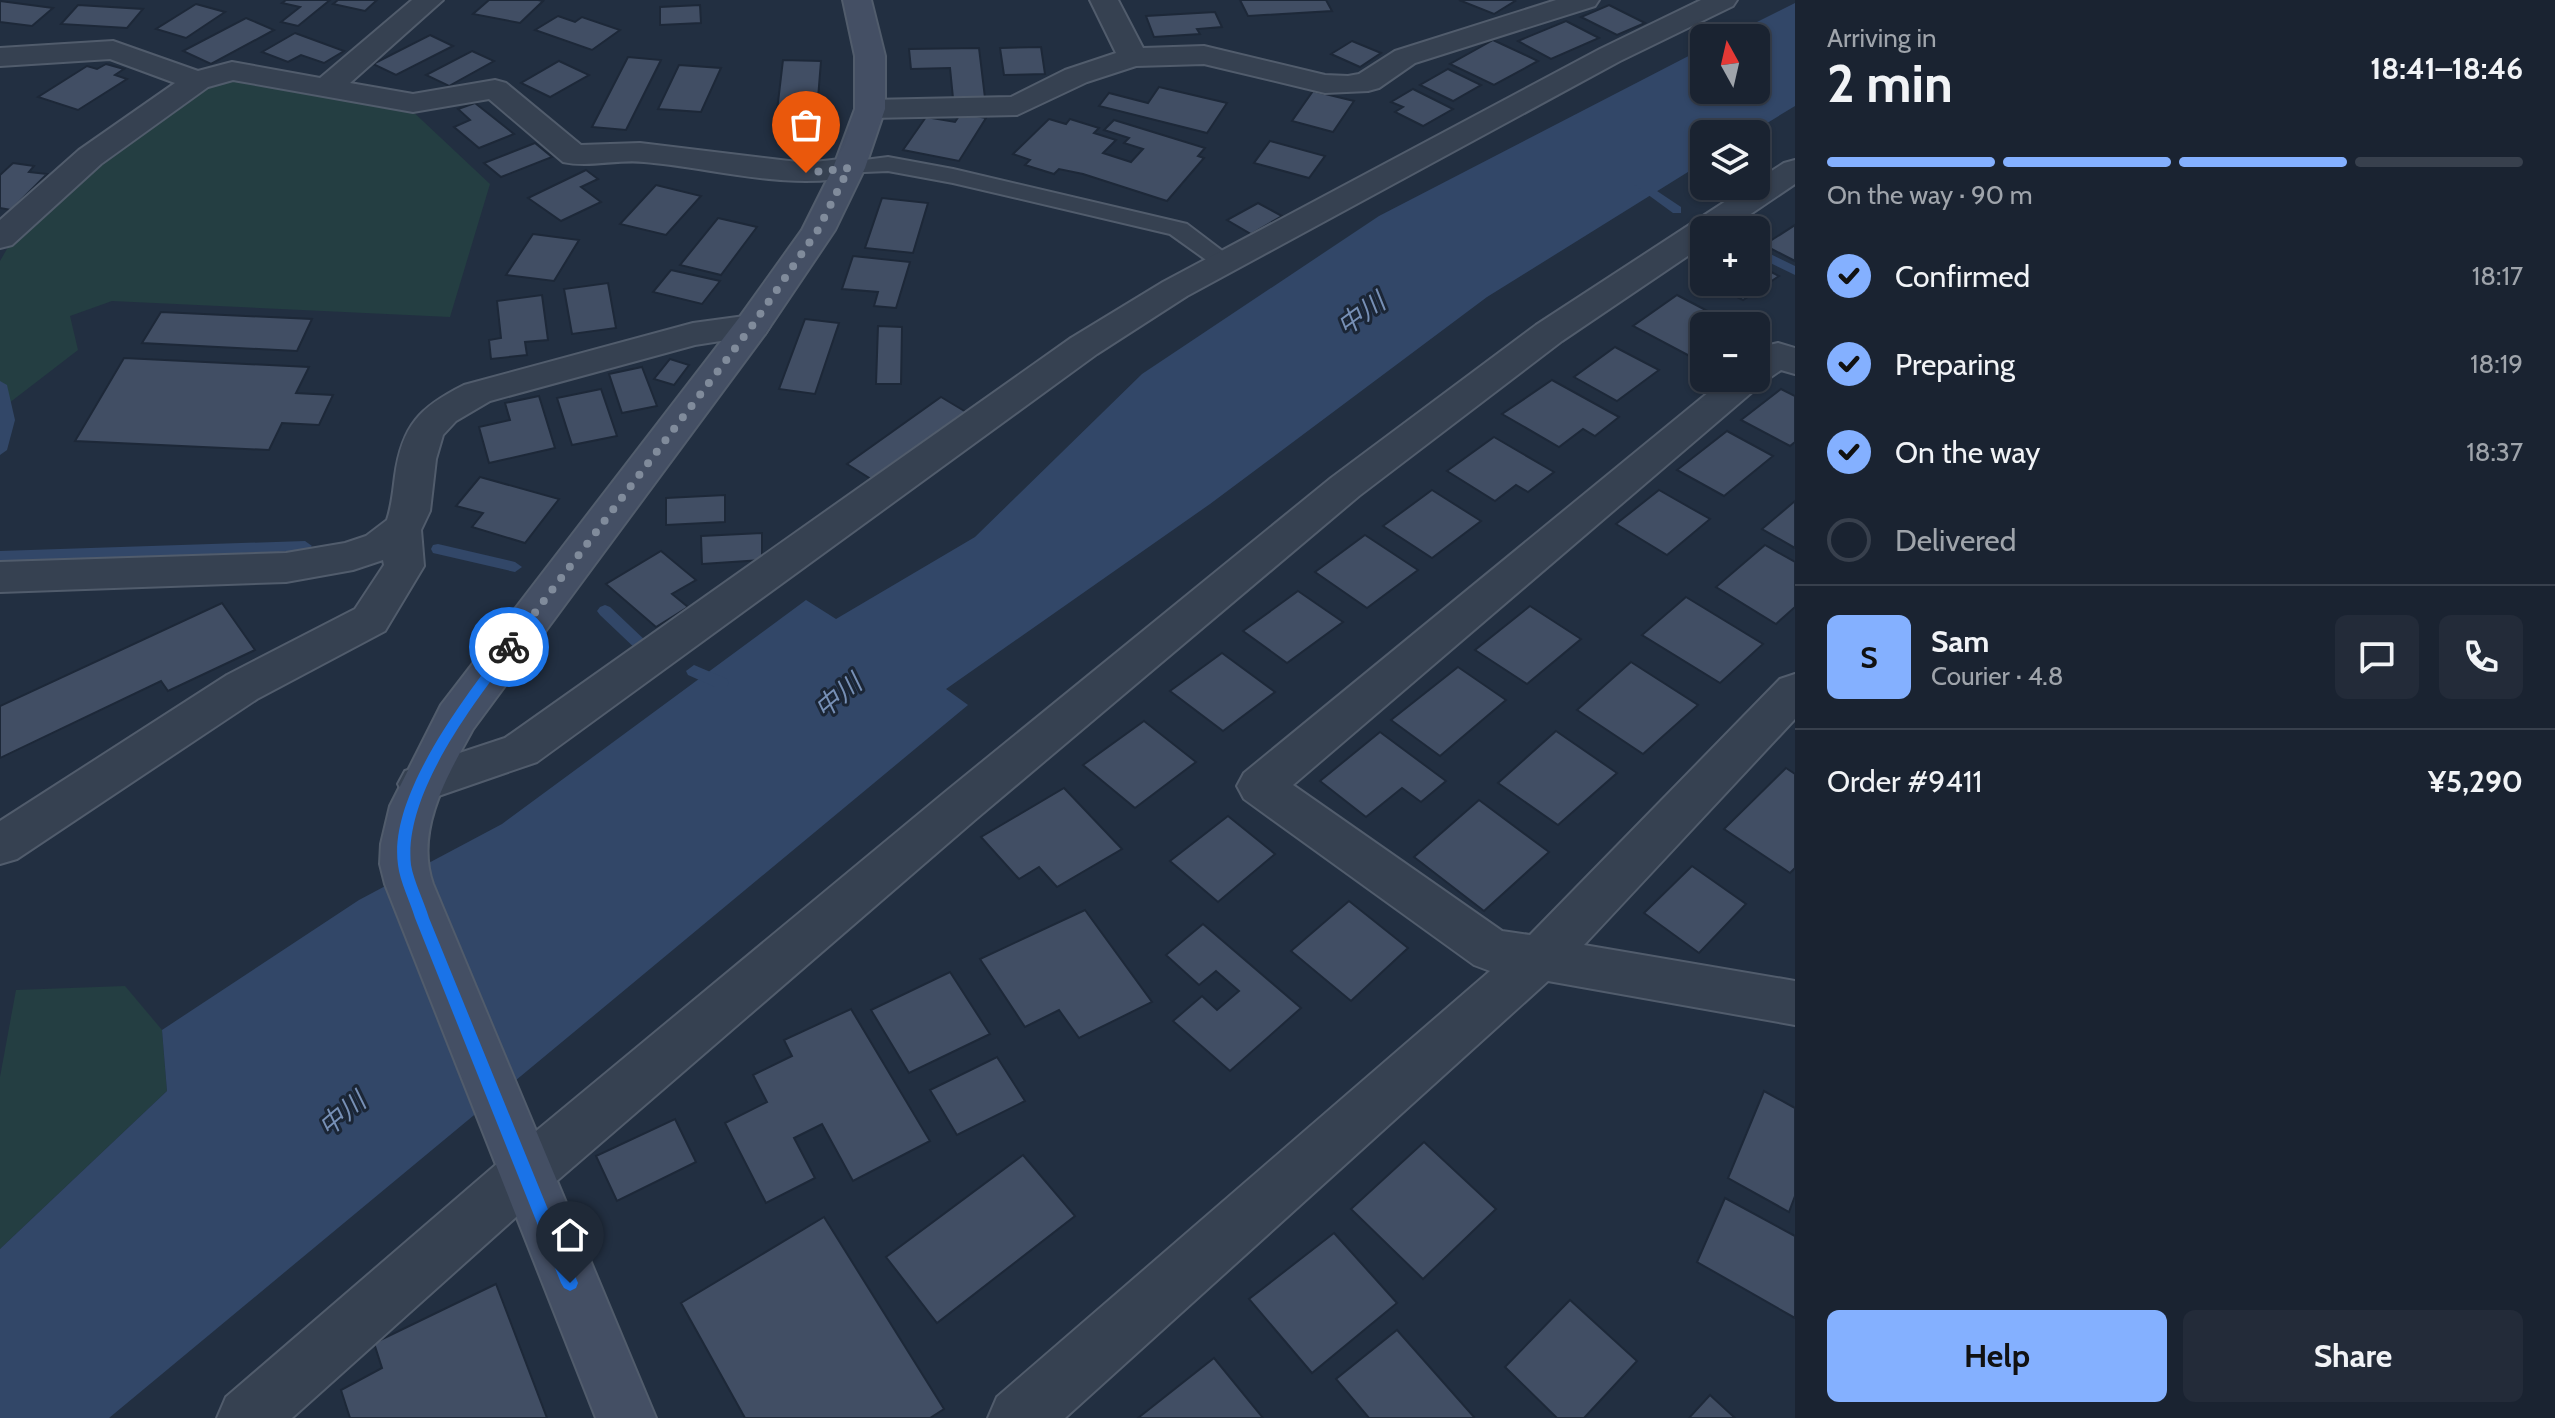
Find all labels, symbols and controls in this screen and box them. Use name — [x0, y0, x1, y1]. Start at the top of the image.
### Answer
text: Arriving in — [1827, 22, 1937, 54]
north arrow — [1690, 24, 1770, 104]
map controls — [1690, 24, 1770, 392]
text: 18:41–18:46 — [2370, 50, 2523, 87]
text: 2 min — [1827, 52, 1953, 115]
pin — [772, 91, 840, 173]
icon: bag — [784, 103, 828, 147]
button: layers — [1690, 120, 1770, 200]
text: On the way · 90 m — [1827, 179, 2033, 211]
button: + — [1690, 216, 1770, 296]
icon: check — [1827, 254, 1871, 298]
text: Confirmed — [1895, 258, 2030, 295]
text: 18:17 — [2472, 260, 2523, 292]
water label: 中川 — [1331, 284, 1394, 342]
button: − — [1690, 312, 1770, 392]
icon: check — [1827, 342, 1871, 386]
text: Preparing — [1895, 346, 2015, 383]
text: 18:19 — [2470, 348, 2523, 380]
icon: check — [1827, 430, 1871, 474]
text: On the way — [1895, 434, 2040, 471]
text: 18:37 — [2466, 436, 2523, 468]
text: Delivered — [1895, 522, 2016, 559]
courier — [469, 607, 549, 687]
button: chat — [2335, 615, 2419, 699]
button: phone — [2439, 615, 2523, 699]
text: Sam — [1931, 623, 1989, 660]
icon: bike — [487, 625, 531, 669]
text: S — [1860, 639, 1878, 676]
text: Courier · 4.8 — [1931, 660, 2064, 692]
water label: 中川 — [808, 665, 870, 725]
text: Order #9411 — [1827, 763, 1982, 800]
text: ¥5,290 — [2428, 763, 2523, 800]
water label: 中川 — [312, 1083, 374, 1143]
pin — [536, 1201, 604, 1283]
icon: home — [548, 1213, 592, 1257]
button: Help — [1827, 1310, 2167, 1402]
button: Share — [2183, 1310, 2523, 1402]

